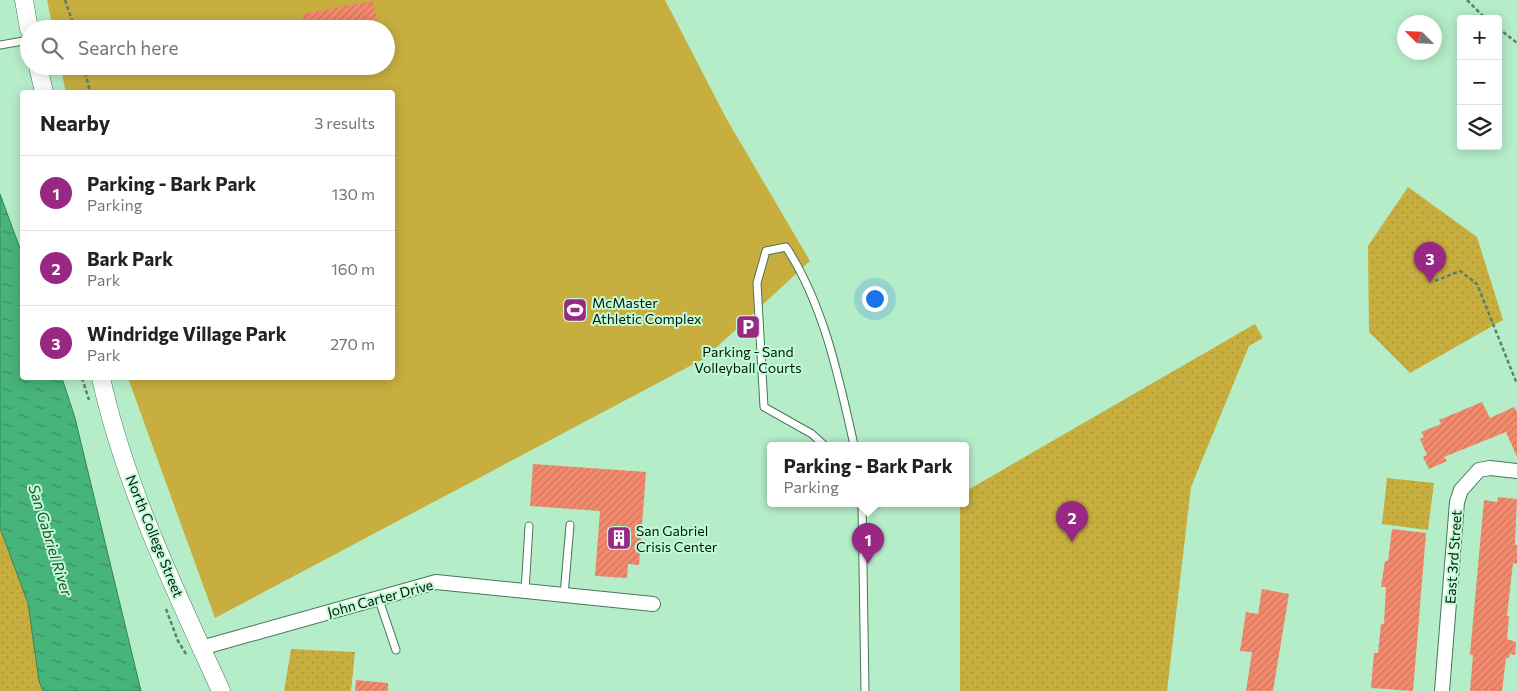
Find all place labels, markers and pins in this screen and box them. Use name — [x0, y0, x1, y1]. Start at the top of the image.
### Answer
pin: 3 — [1414, 242, 1446, 283]
place label: McMaster Athletic Complex — [592, 294, 702, 327]
sports icon: McMaster Athletic Complex — [562, 297, 588, 323]
parking icon: Parking - Sand Volleyball Courts — [735, 314, 761, 340]
place label: Parking - Sand Volleyball Courts — [694, 343, 802, 376]
pin: 2 — [1056, 501, 1088, 542]
place label: San Gabriel Crisis Center — [636, 522, 718, 555]
pin: 1 — [852, 523, 884, 564]
building icon: San Gabriel Crisis Center — [606, 525, 632, 551]

